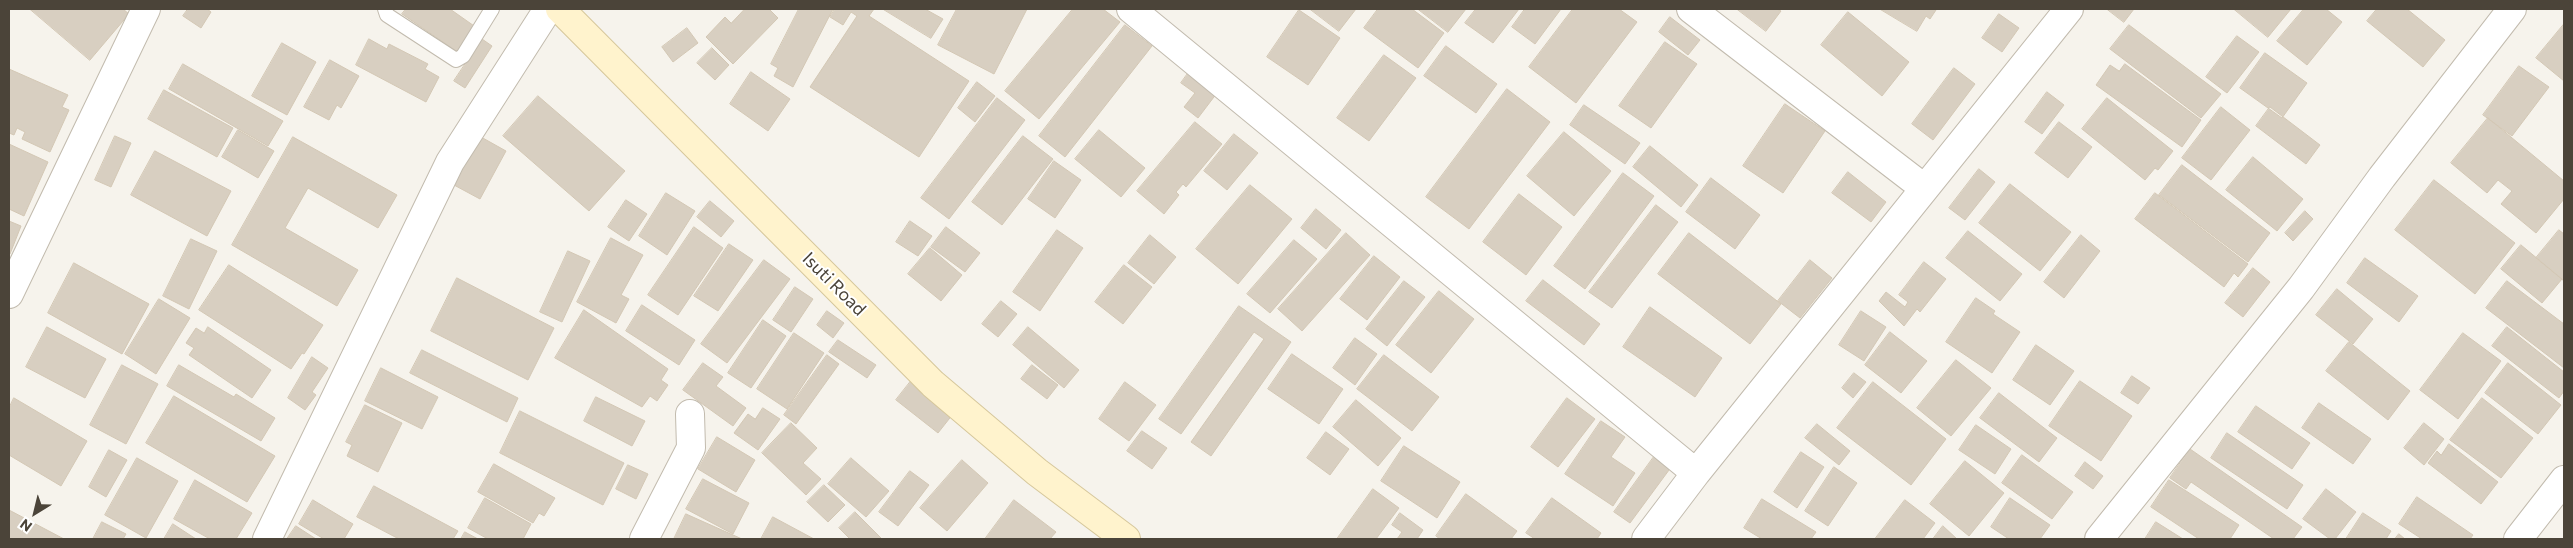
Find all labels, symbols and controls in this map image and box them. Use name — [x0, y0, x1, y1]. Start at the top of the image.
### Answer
street label: Isuti Road — [798, 248, 870, 320]
north arrow — [10, 488, 60, 538]
text: N — [17, 516, 35, 536]

